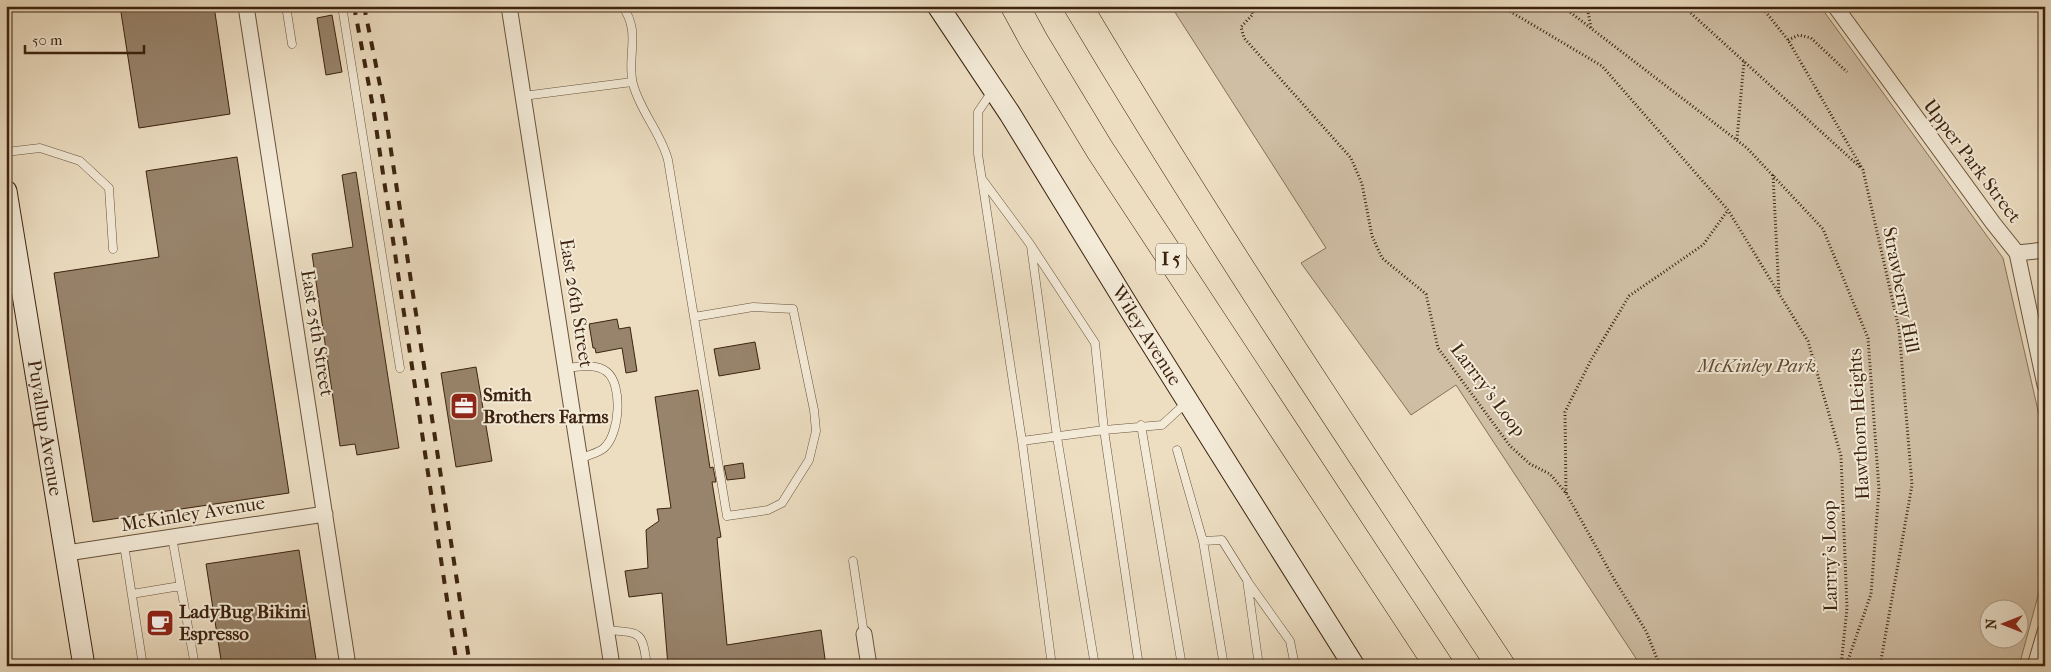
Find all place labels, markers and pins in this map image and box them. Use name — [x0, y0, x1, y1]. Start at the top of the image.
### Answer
place label: Smith Brothers Farms — [483, 384, 609, 428]
office icon: Smith Brothers Farms — [449, 391, 479, 421]
place label: LadyBug Bikini Espresso — [179, 601, 307, 645]
cafe icon: LadyBug Bikini Espresso — [145, 608, 175, 638]

